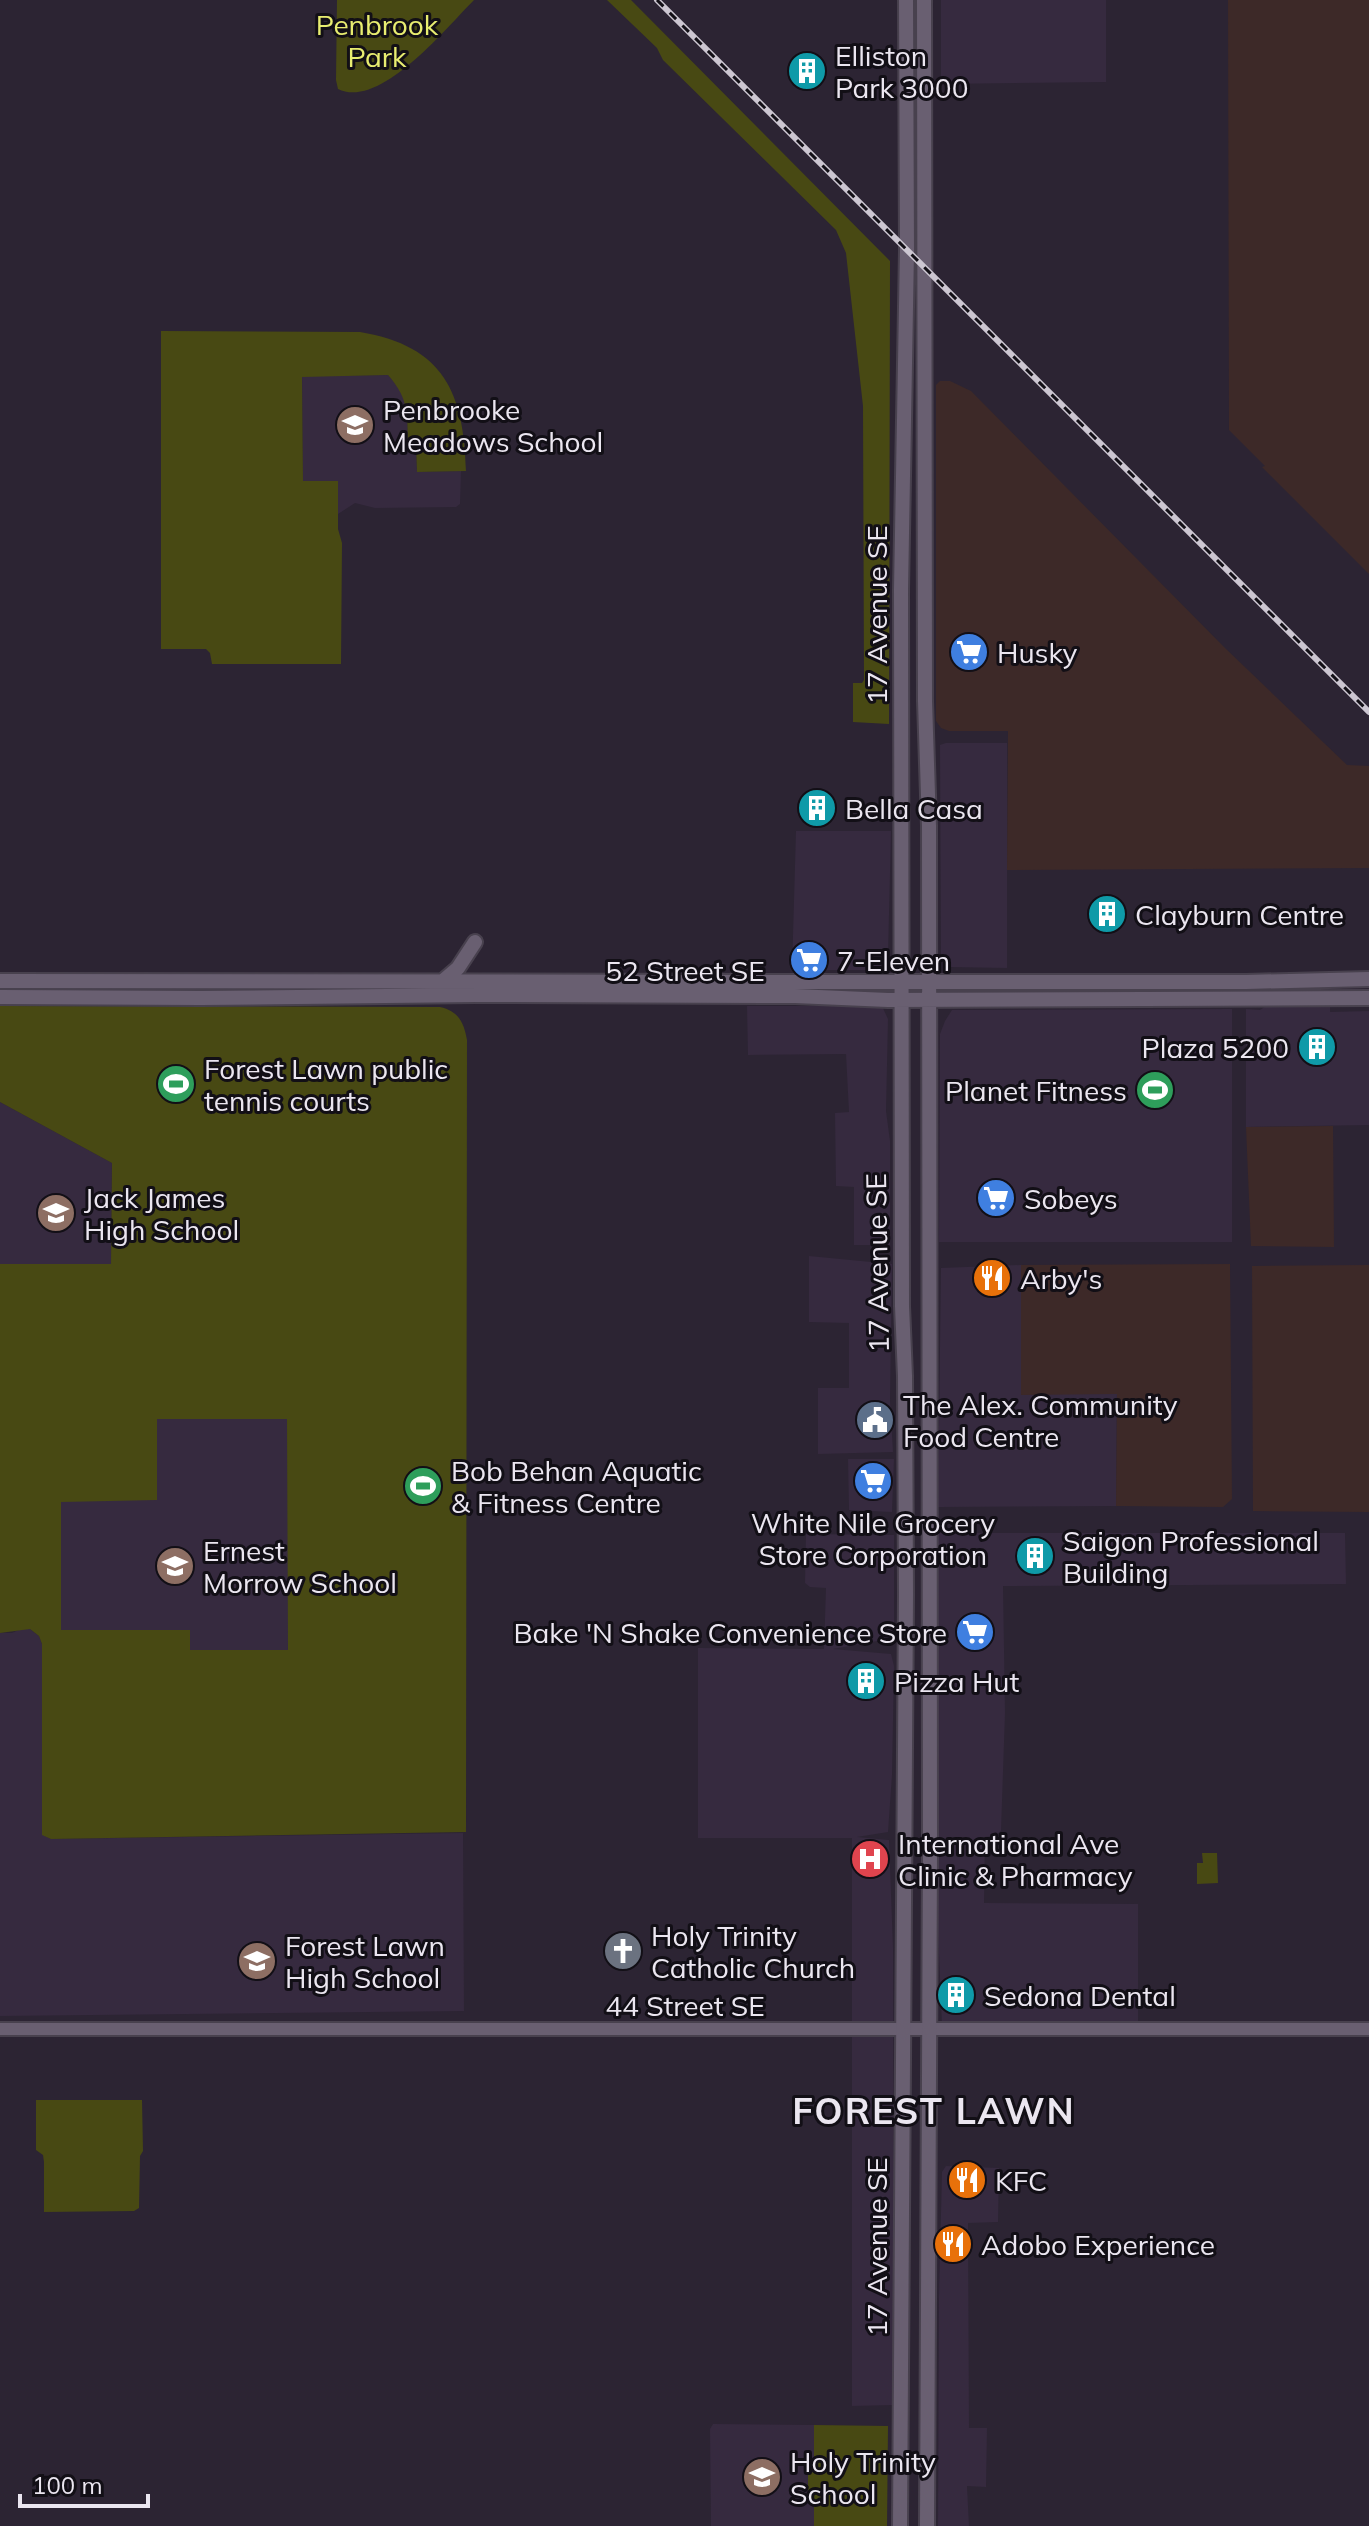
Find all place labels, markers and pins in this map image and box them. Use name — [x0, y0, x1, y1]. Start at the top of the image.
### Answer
place label: Elliston Park 3000 — [835, 38, 968, 105]
building icon: Elliston Park 3000 — [786, 50, 828, 92]
place label: Penbrooke Meadows School — [383, 392, 603, 459]
school or university icon: Penbrooke Meadows School — [334, 404, 376, 446]
supermarket icon: Husky — [948, 631, 990, 673]
place label: Husky — [997, 635, 1077, 670]
building icon: Bella Casa — [796, 787, 838, 829]
place label: Bella Casa — [845, 791, 983, 826]
building icon: Clayburn Centre — [1086, 893, 1128, 935]
place label: Clayburn Centre — [1135, 897, 1344, 932]
supermarket icon: 7-Eleven — [788, 939, 830, 981]
place label: 7-Eleven — [837, 943, 950, 978]
building icon: Plaza 5200 — [1296, 1026, 1338, 1068]
place label: Plaza 5200 — [1142, 1030, 1289, 1065]
place label: Forest Lawn public tennis courts — [204, 1051, 448, 1118]
sports icon: Forest Lawn public tennis courts — [155, 1063, 197, 1105]
sports icon: Planet Fitness — [1134, 1069, 1176, 1111]
place label: Planet Fitness — [945, 1073, 1127, 1108]
supermarket icon: Sobeys — [975, 1177, 1017, 1219]
place label: Jack James High School — [84, 1180, 239, 1247]
place label: Sobeys — [1024, 1181, 1118, 1216]
school or university icon: Jack James High School — [35, 1192, 77, 1234]
restaurant icon: Arby's — [971, 1257, 1013, 1299]
place label: Arby's — [1020, 1261, 1102, 1296]
place label: The Alex. Community Food Centre — [903, 1387, 1178, 1454]
public building icon: The Alex. Community Food Centre — [854, 1399, 896, 1441]
place label: Bob Behan Aquatic & Fitness Centre — [451, 1453, 702, 1520]
supermarket icon: White Nile Grocery Store Corporation — [852, 1460, 894, 1502]
sports icon: Bob Behan Aquatic & Fitness Centre — [402, 1465, 444, 1507]
place label: White Nile Grocery Store Corporation — [751, 1505, 995, 1572]
place label: Saigon Professional Building — [1063, 1523, 1319, 1590]
place label: Ernest Morrow School — [203, 1533, 397, 1600]
building icon: Saigon Professional Building — [1014, 1535, 1056, 1577]
school or university icon: Ernest Morrow School — [154, 1545, 196, 1587]
supermarket icon: Bake 'N Shake Convenience Store — [954, 1611, 996, 1653]
place label: Bake 'N Shake Convenience Store — [513, 1615, 947, 1650]
building icon: Pizza Hut — [845, 1660, 887, 1702]
place label: Pizza Hut — [894, 1664, 1020, 1699]
place label: International Ave Clinic & Pharmacy — [898, 1826, 1133, 1893]
hospital icon: International Ave Clinic & Pharmacy — [849, 1838, 891, 1880]
place label: Holy Trinity Catholic Church — [651, 1918, 855, 1985]
place label: Forest Lawn High School — [285, 1928, 445, 1995]
church icon: Holy Trinity Catholic Church — [602, 1930, 644, 1972]
school or university icon: Forest Lawn High School — [236, 1940, 278, 1982]
building icon: Sedona Dental — [935, 1974, 977, 2016]
place label: Sedona Dental — [984, 1978, 1176, 2013]
restaurant icon: KFC — [946, 2159, 988, 2201]
place label: KFC — [995, 2163, 1047, 2198]
restaurant icon: Adobo Experience — [932, 2223, 974, 2265]
place label: Adobo Experience — [981, 2227, 1215, 2262]
place label: Holy Trinity School — [790, 2444, 936, 2511]
school or university icon: Holy Trinity School — [741, 2456, 783, 2498]

